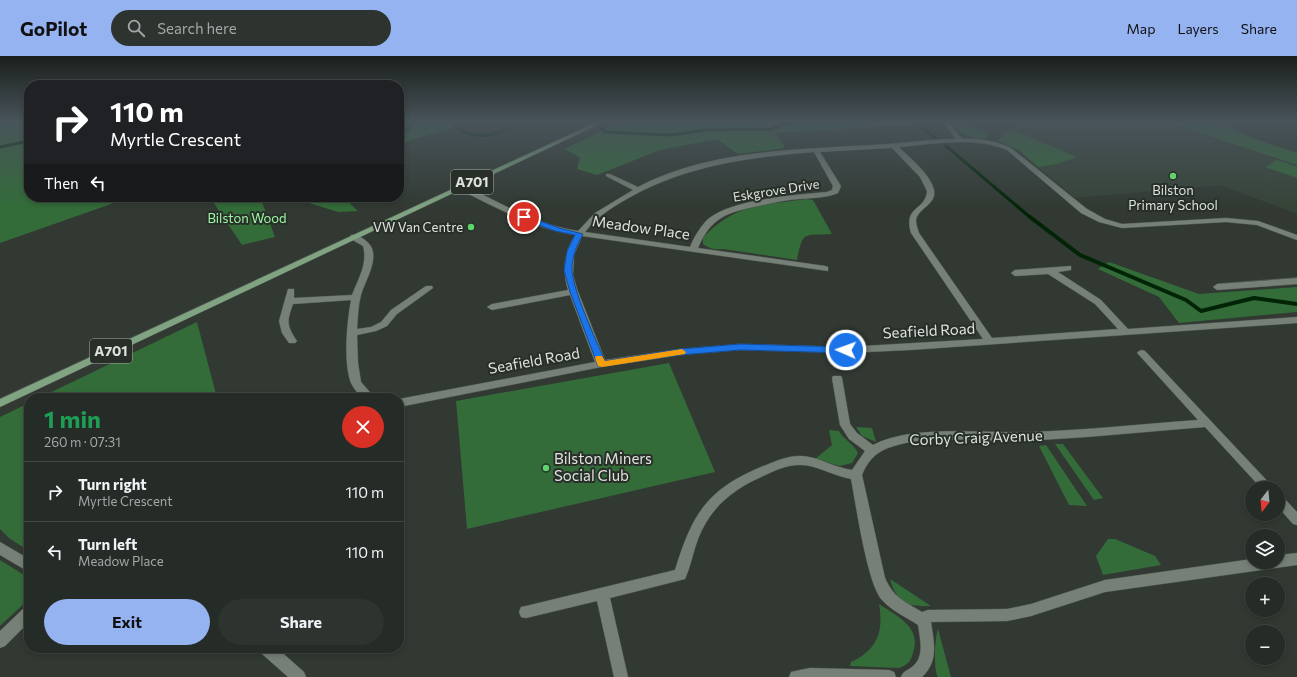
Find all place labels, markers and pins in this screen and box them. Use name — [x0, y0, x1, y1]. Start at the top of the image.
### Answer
marker: Bilston Primary School — [1168, 171, 1178, 181]
place label: Bilston Primary School — [1128, 182, 1218, 213]
pin — [507, 200, 541, 234]
place label: VW Van Centre — [373, 219, 463, 235]
marker: VW Van Centre — [466, 222, 476, 232]
place label: Bilston Miners Social Club — [554, 449, 652, 484]
marker: Bilston Miners Social Club — [541, 463, 551, 473]

